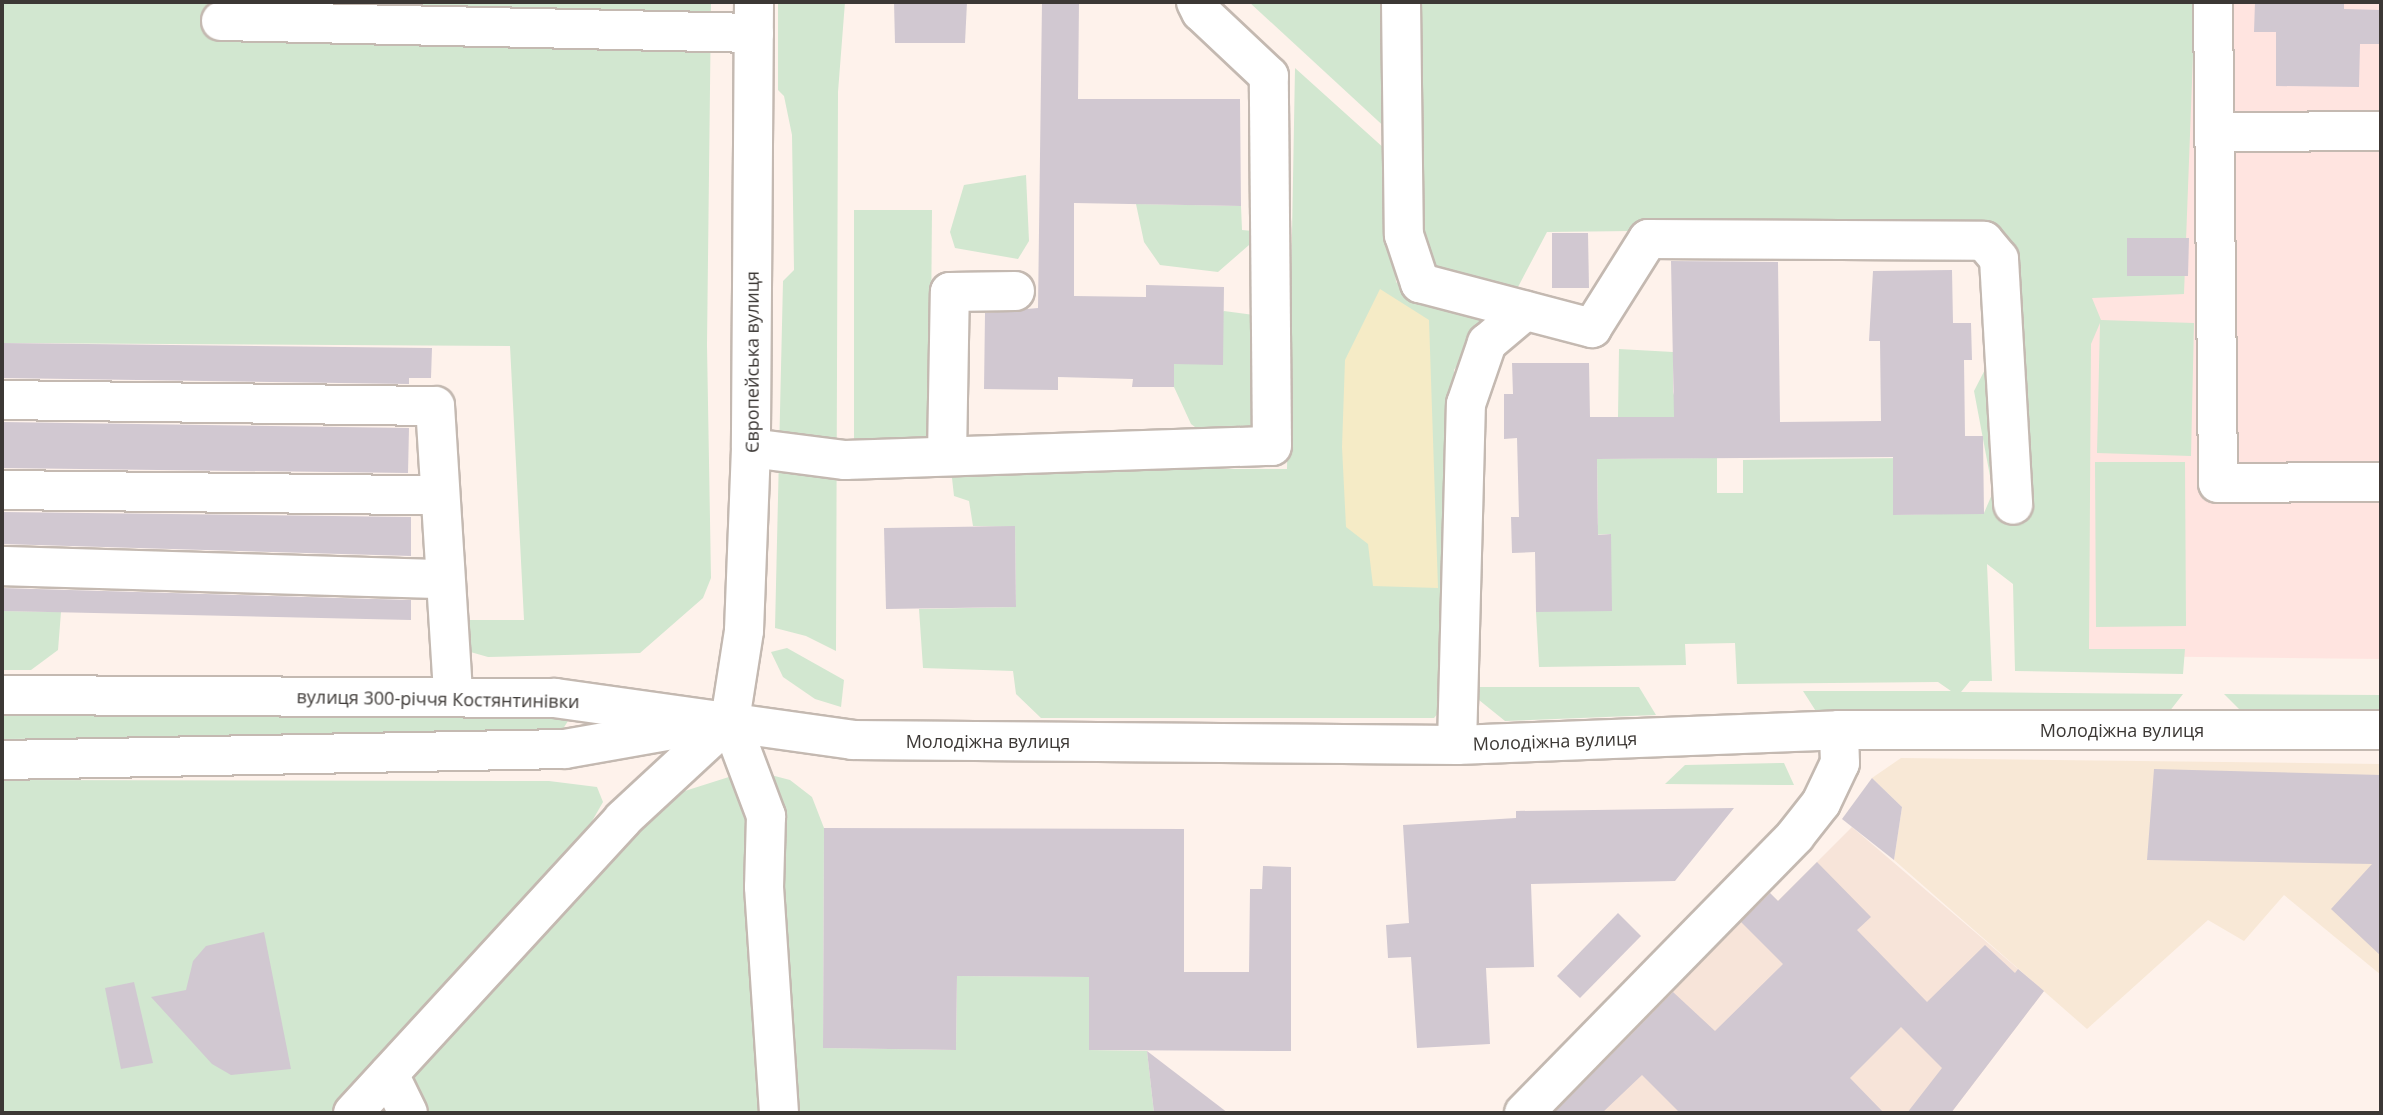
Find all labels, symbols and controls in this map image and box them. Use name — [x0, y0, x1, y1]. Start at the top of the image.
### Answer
street label: Європейська вулиця — [741, 271, 763, 453]
street label: вулиця 300-річчя Костянтинівки — [296, 686, 580, 712]
street label: Молодіжна вулиця — [2040, 719, 2204, 741]
street label: Молодіжна вулиця — [1472, 727, 1638, 755]
street label: Молодіжна вулиця — [906, 730, 1070, 752]

